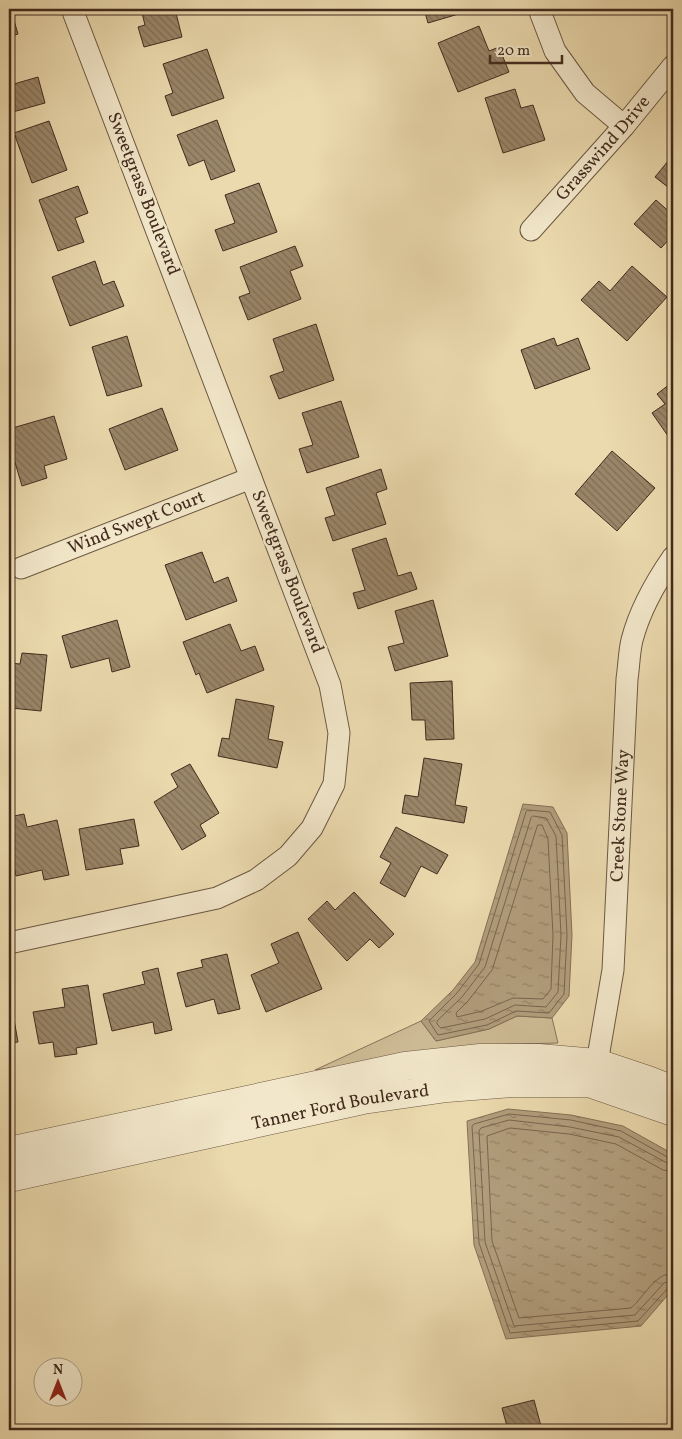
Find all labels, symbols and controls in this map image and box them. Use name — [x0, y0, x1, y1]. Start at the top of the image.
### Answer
scale bar — [490, 32, 562, 64]
text: 20 m — [497, 41, 530, 62]
street label: Grasswind Drive — [550, 90, 656, 207]
street label: Sweetgrass Boulevard — [100, 109, 186, 279]
street label: Wind Swept Court — [64, 485, 209, 561]
street label: Sweetgrass Boulevard — [244, 487, 330, 657]
street label: Creek Stone Way — [605, 749, 636, 883]
street label: Tanner Ford Boulevard — [249, 1078, 431, 1137]
north arrow — [32, 1356, 82, 1406]
text: N — [53, 1361, 63, 1380]

